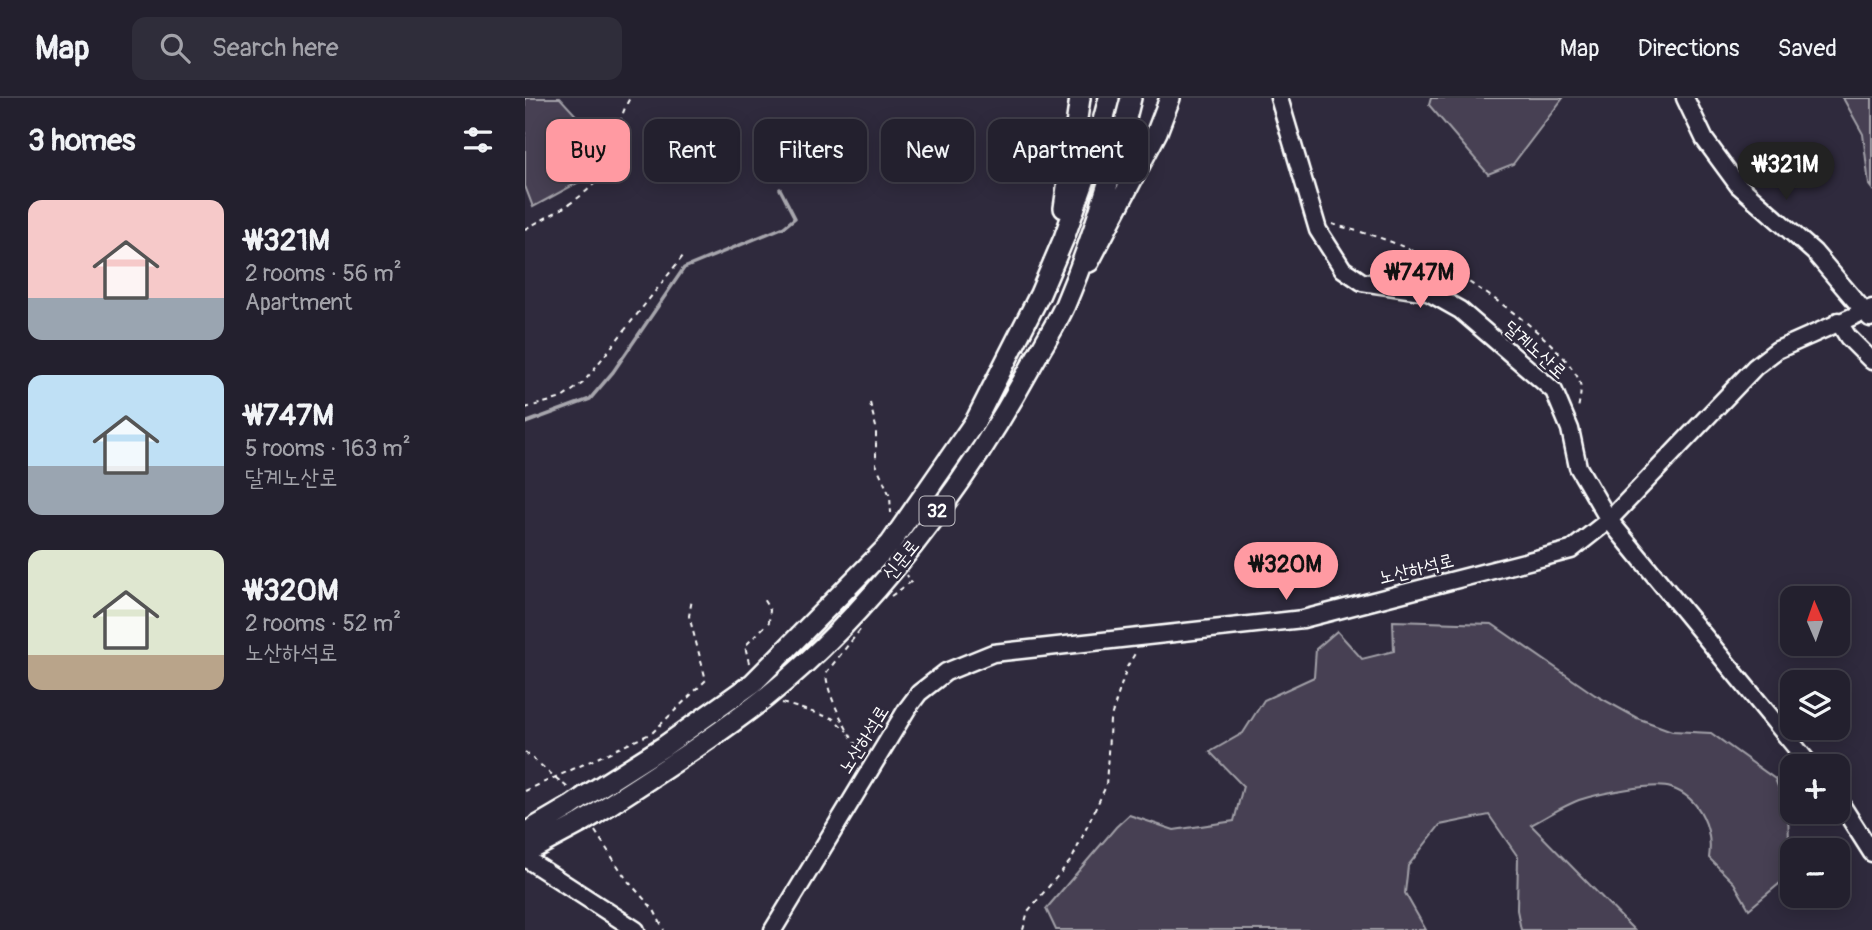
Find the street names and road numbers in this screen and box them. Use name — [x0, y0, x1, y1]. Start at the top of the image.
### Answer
street label: 달계노산로 — [1499, 315, 1572, 384]
road number: 32 — [919, 496, 955, 526]
street label: 신문로 — [877, 534, 925, 585]
street label: 노산하석로 — [1376, 548, 1456, 590]
street label: 노산하석로 — [833, 701, 894, 778]

